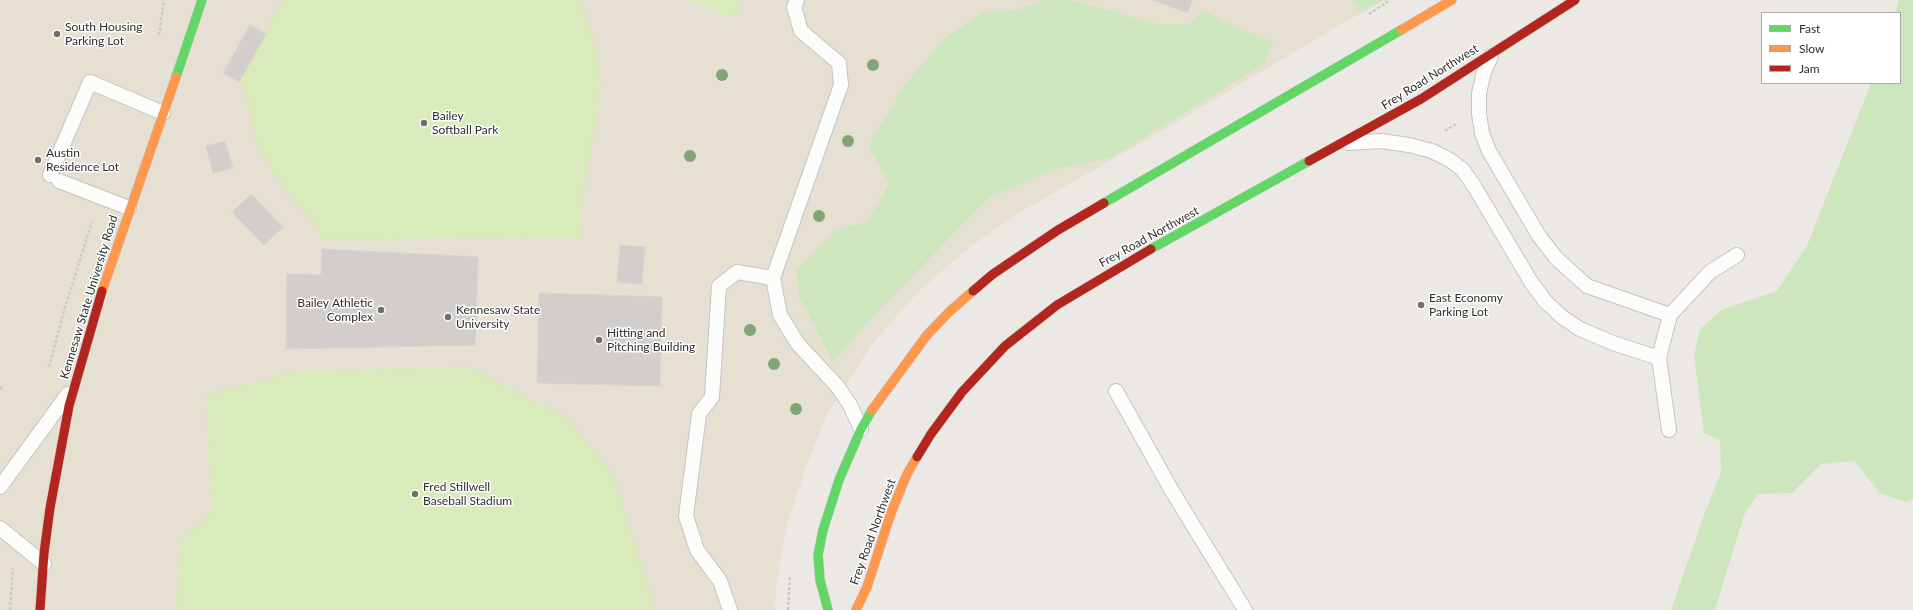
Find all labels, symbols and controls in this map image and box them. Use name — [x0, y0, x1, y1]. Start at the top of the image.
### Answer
legend — [1761, 12, 1901, 84]
place label: South Housing Parking Lot — [65, 20, 143, 48]
text: Fast — [1799, 21, 1820, 36]
marker: South Housing Parking Lot — [52, 29, 62, 39]
street label: Frey Road Northwest — [1379, 41, 1481, 113]
text: Slow — [1799, 41, 1824, 56]
text: Jam — [1799, 61, 1820, 76]
place label: Bailey Softball Park — [432, 109, 498, 137]
marker: Bailey Softball Park — [419, 118, 429, 128]
place label: Austin Residence Lot — [46, 146, 119, 174]
marker: Austin Residence Lot — [33, 155, 43, 165]
street label: Frey Road Northwest — [1097, 204, 1201, 270]
street label: Kennesaw State University Road — [57, 213, 121, 381]
place label: East Economy Parking Lot — [1429, 291, 1503, 319]
place label: Bailey Athletic Complex — [297, 296, 373, 324]
marker: East Economy Parking Lot — [1416, 300, 1426, 310]
place label: Kennesaw State University — [456, 303, 540, 331]
marker: Bailey Athletic Complex — [376, 305, 386, 315]
marker: Kennesaw State University — [443, 312, 453, 322]
place label: Hitting and Pitching Building — [607, 326, 695, 354]
marker: Hitting and Pitching Building — [594, 335, 604, 345]
street label: Frey Road Northwest — [847, 477, 899, 587]
place label: Fred Stillwell Baseball Stadium — [423, 480, 512, 508]
marker: Fred Stillwell Baseball Stadium — [410, 489, 420, 499]

